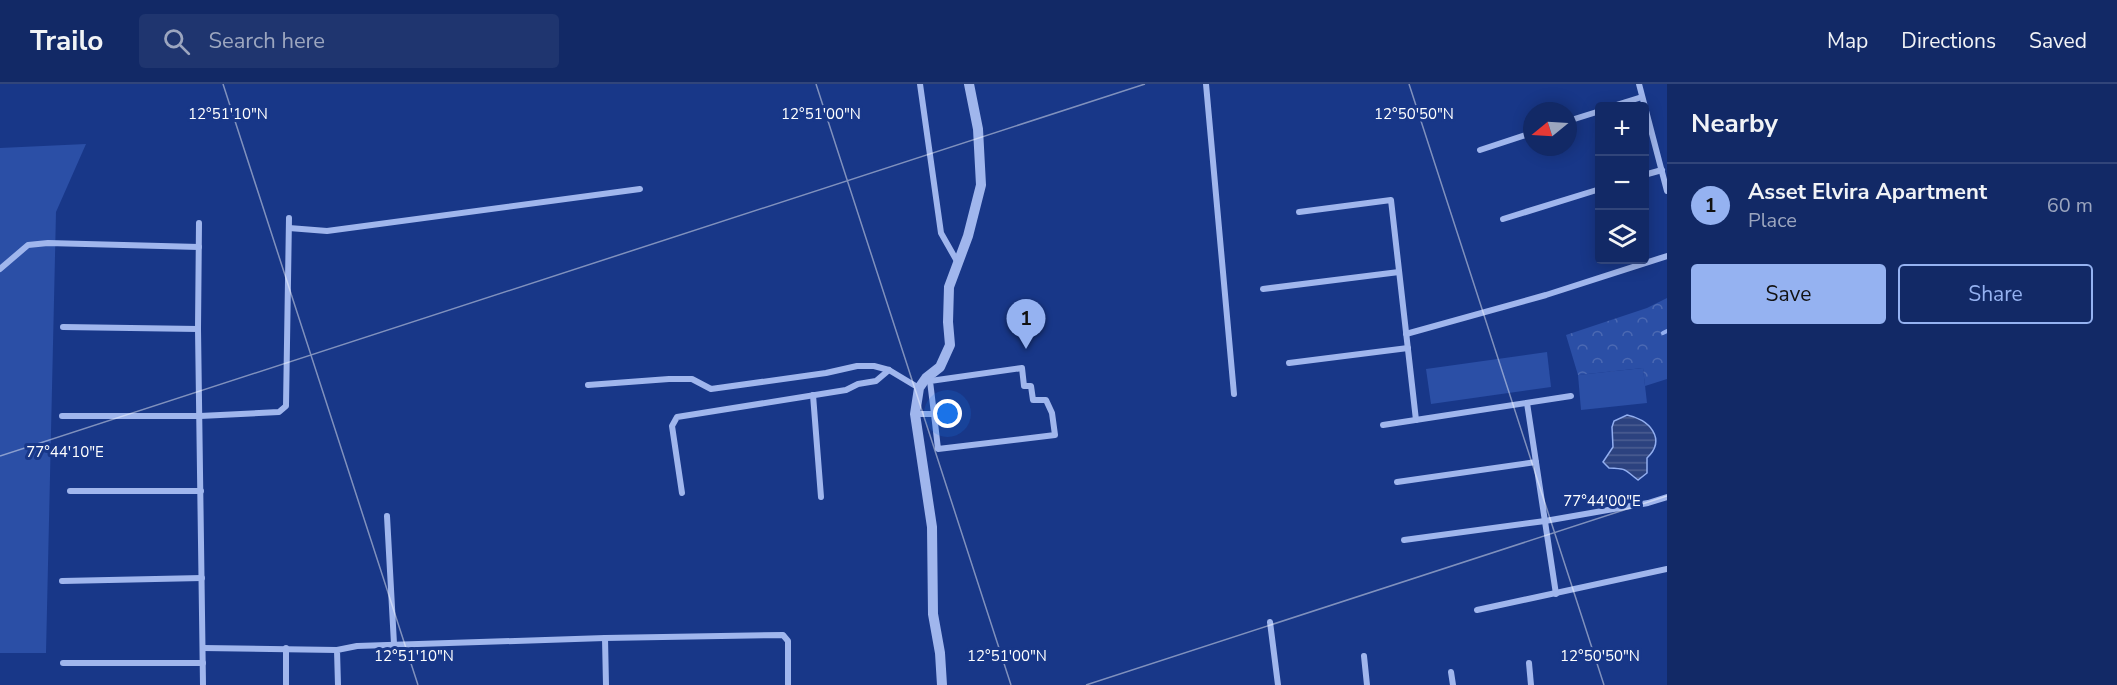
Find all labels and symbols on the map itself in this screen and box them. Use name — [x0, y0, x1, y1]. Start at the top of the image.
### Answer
north arrow — [1523, 102, 1577, 156]
text: 12°51'10"N — [188, 104, 268, 124]
text: 12°51'00"N — [781, 104, 861, 124]
text: 12°50'50"N — [1374, 104, 1454, 124]
pin: 1 — [1006, 300, 1046, 349]
your location — [933, 399, 962, 428]
text: 77°44'10"E — [26, 442, 104, 462]
text: 77°44'00"E — [1563, 491, 1641, 511]
text: 12°51'10"N — [374, 646, 454, 666]
text: 12°51'00"N — [967, 646, 1047, 666]
text: 12°50'50"N — [1560, 646, 1640, 666]

